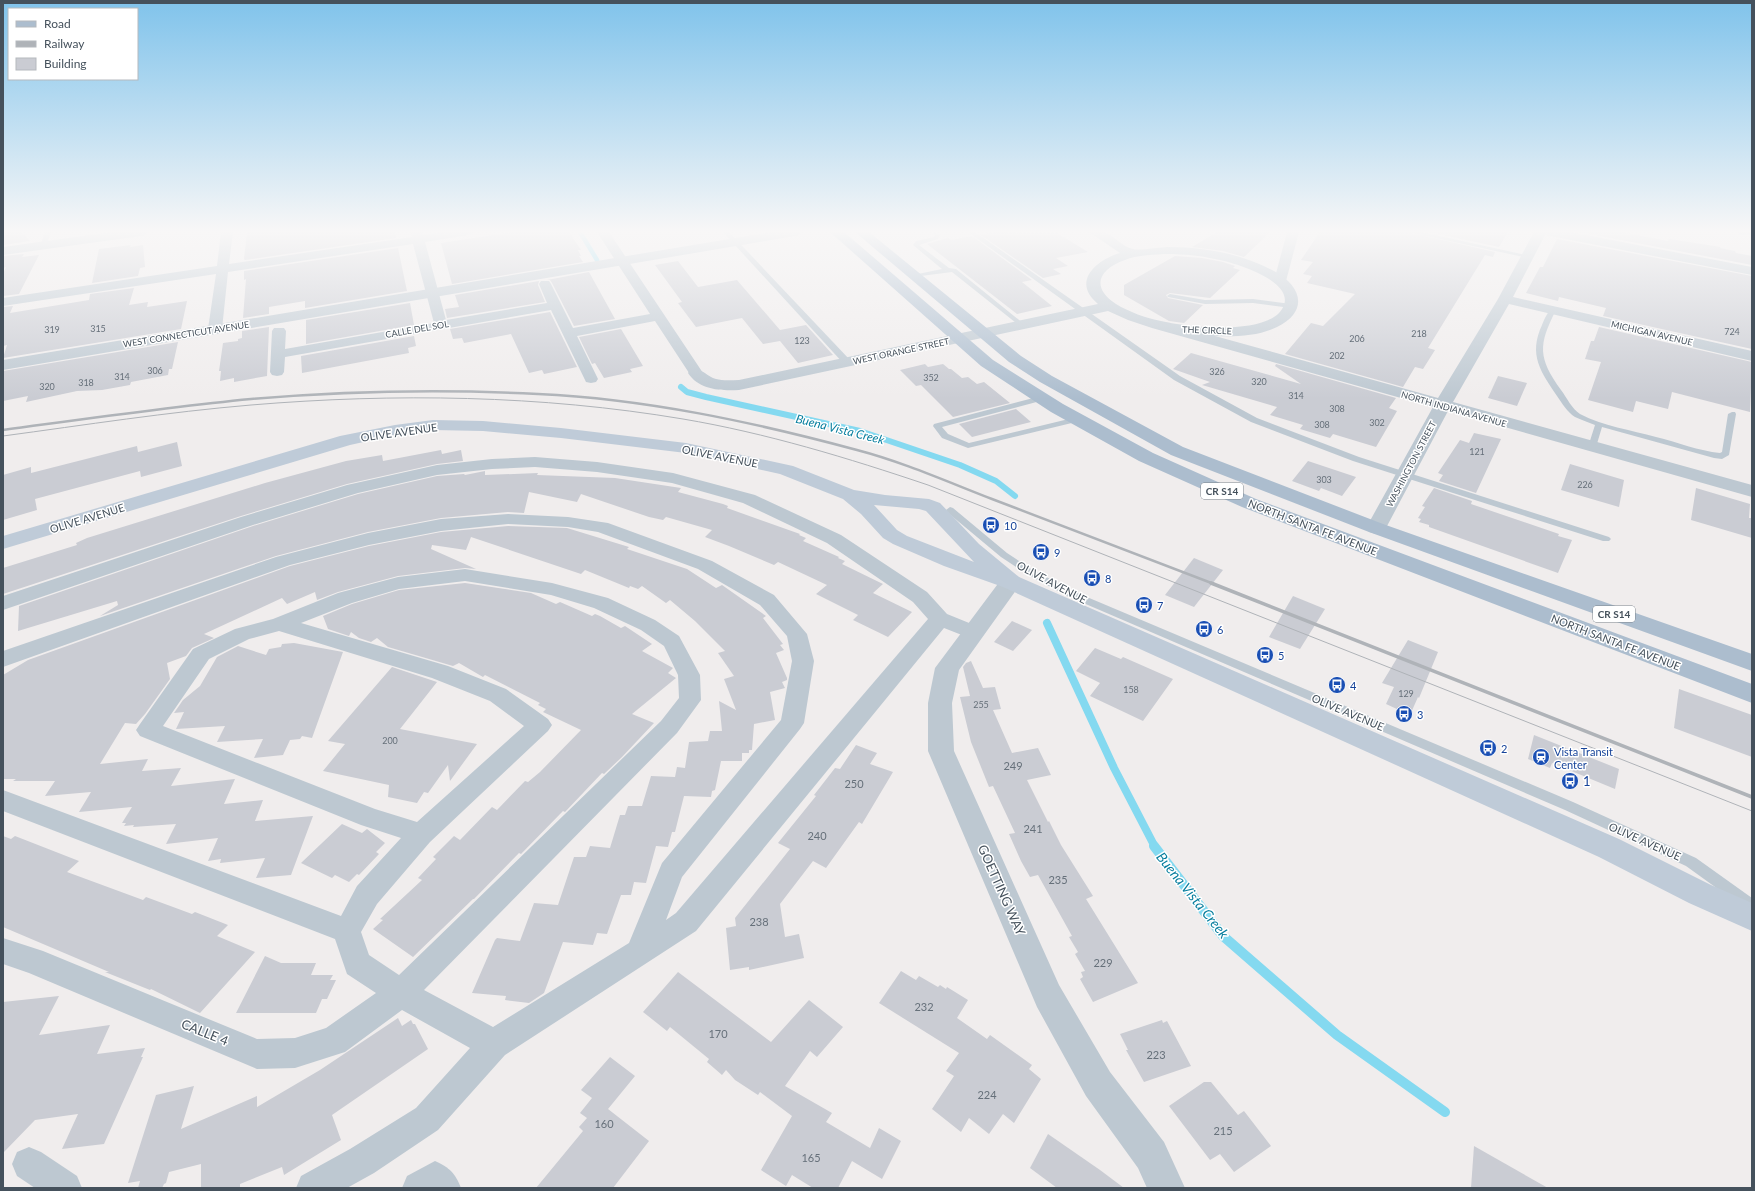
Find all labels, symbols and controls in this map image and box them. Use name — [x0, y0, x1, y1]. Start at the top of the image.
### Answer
legend — [8, 8, 138, 80]
text: Road — [44, 16, 71, 31]
text: Railway — [44, 36, 85, 51]
text: Building — [44, 56, 87, 71]
street label: CALLE DEL SOL — [384, 318, 450, 340]
street label: MICHIGAN AVENUE — [1610, 318, 1694, 348]
street label: WEST CONNECTICUT AVENUE — [122, 319, 250, 349]
house number: 315 — [90, 323, 106, 334]
house number: 319 — [44, 324, 60, 335]
street label: THE CIRCLE — [1182, 324, 1232, 336]
house number: 724 — [1724, 326, 1740, 337]
house number: 218 — [1411, 328, 1427, 339]
house number: 206 — [1349, 333, 1365, 344]
house number: 123 — [794, 335, 810, 346]
street label: WEST ORANGE STREET — [852, 335, 951, 367]
house number: 202 — [1329, 350, 1345, 361]
house number: 306 — [147, 365, 163, 376]
house number: 326 — [1209, 366, 1225, 377]
house number: 314 — [114, 371, 130, 382]
house number: 352 — [923, 372, 939, 383]
house number: 320 — [1251, 376, 1267, 387]
house number: 318 — [78, 377, 94, 388]
house number: 320 — [39, 381, 55, 392]
street label: NORTH INDIANA AVENUE — [1400, 389, 1508, 429]
house number: 314 — [1288, 390, 1304, 401]
house number: 308 — [1329, 403, 1345, 414]
water label: Buena Vista Creek — [794, 411, 886, 447]
house number: 302 — [1369, 417, 1385, 428]
house number: 308 — [1314, 419, 1330, 430]
street label: WASHINGTON STREET — [1384, 419, 1439, 509]
street label: OLIVE AVENUE — [360, 420, 438, 444]
street label: OLIVE AVENUE — [681, 442, 759, 470]
house number: 121 — [1469, 446, 1485, 457]
house number: 303 — [1316, 474, 1332, 485]
house number: 226 — [1577, 479, 1593, 490]
road number: CR S14 — [1201, 483, 1243, 499]
street label: NORTH SANTA FE AVENUE — [1247, 496, 1379, 558]
street label: OLIVE AVENUE — [48, 500, 126, 536]
bus stop icon: 10 — [981, 515, 1001, 535]
place label: 10 — [1004, 519, 1017, 532]
bus stop icon: 9 — [1031, 542, 1051, 562]
place label: 9 — [1054, 546, 1060, 559]
street label: OLIVE AVENUE — [1015, 558, 1089, 606]
bus stop icon: 8 — [1082, 568, 1102, 588]
place label: 8 — [1105, 572, 1111, 585]
bus stop icon: 7 — [1134, 595, 1154, 615]
place label: 7 — [1157, 599, 1163, 612]
road number: CR S14 — [1593, 606, 1635, 622]
street label: NORTH SANTA FE AVENUE — [1550, 611, 1682, 673]
bus stop icon: 6 — [1194, 619, 1214, 639]
place label: 6 — [1217, 623, 1223, 636]
bus stop icon: 5 — [1255, 645, 1275, 665]
place label: 5 — [1278, 649, 1284, 662]
bus stop icon: 4 — [1327, 675, 1347, 695]
place label: 4 — [1350, 679, 1357, 692]
house number: 158 — [1123, 684, 1139, 695]
house number: 129 — [1398, 688, 1414, 699]
street label: OLIVE AVENUE — [1310, 691, 1386, 733]
house number: 255 — [973, 699, 989, 710]
bus stop icon: 3 — [1394, 704, 1414, 724]
place label: 3 — [1417, 708, 1423, 721]
house number: 200 — [382, 735, 398, 746]
bus stop icon: 2 — [1478, 738, 1498, 758]
place label: 2 — [1501, 742, 1507, 755]
place label: Vista Transit Center — [1554, 745, 1613, 771]
station icon: Vista Transit Center — [1531, 747, 1551, 767]
house number: 249 — [1003, 759, 1023, 772]
bus stop icon: 1 — [1560, 771, 1580, 791]
place label: 1 — [1583, 773, 1591, 789]
house number: 250 — [844, 777, 864, 790]
street label: OLIVE AVENUE — [1607, 819, 1683, 863]
house number: 241 — [1023, 822, 1043, 835]
house number: 240 — [807, 829, 827, 842]
street label: GOETTING WAY — [975, 842, 1030, 939]
water label: Buena Vista Creek — [1153, 849, 1233, 942]
house number: 235 — [1048, 873, 1068, 886]
house number: 238 — [749, 915, 769, 928]
house number: 229 — [1093, 956, 1113, 969]
house number: 232 — [914, 1000, 934, 1013]
street label: CALLE 4 — [179, 1015, 231, 1049]
house number: 170 — [708, 1027, 728, 1040]
house number: 223 — [1146, 1048, 1166, 1061]
house number: 224 — [977, 1088, 997, 1101]
house number: 160 — [594, 1117, 614, 1130]
house number: 215 — [1213, 1124, 1233, 1137]
house number: 165 — [801, 1151, 821, 1164]

